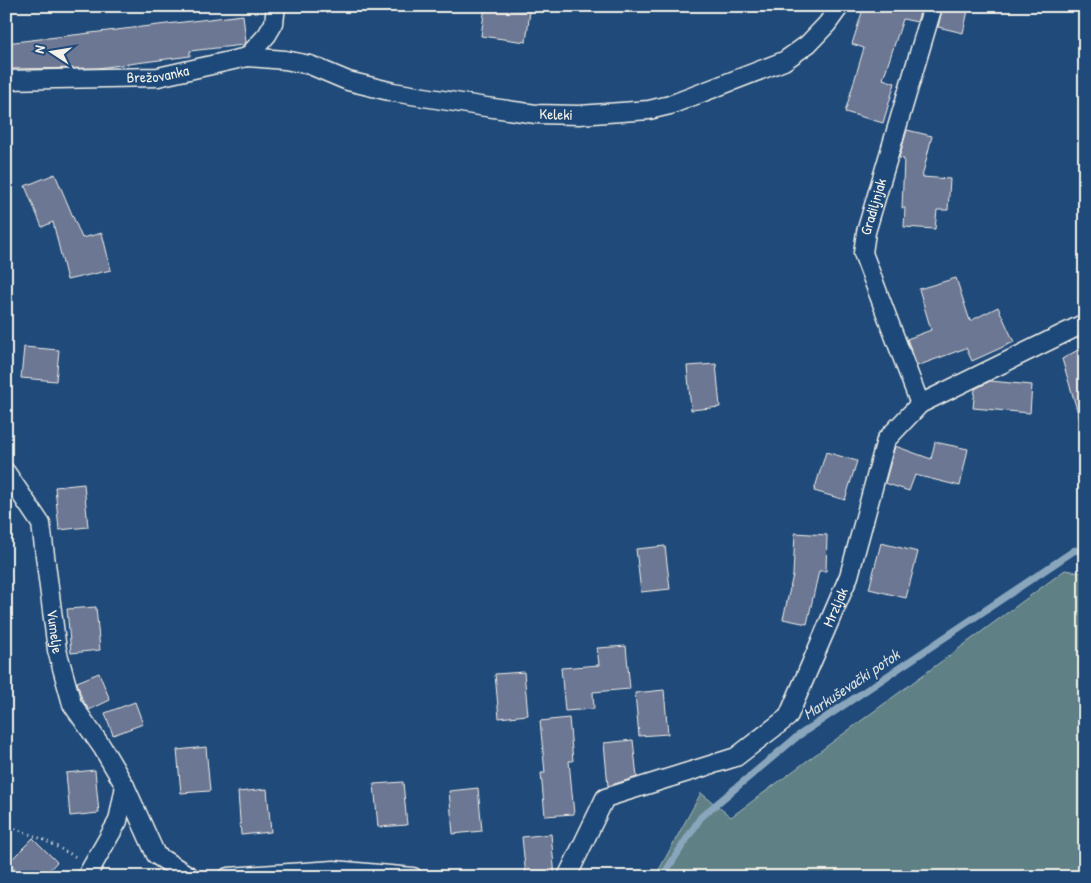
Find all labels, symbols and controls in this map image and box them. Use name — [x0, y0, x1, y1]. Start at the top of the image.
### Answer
north arrow — [28, 28, 78, 78]
text: N — [29, 43, 49, 55]
street label: Brežovanka — [126, 59, 191, 88]
street label: Keleki — [539, 103, 573, 125]
street label: Gradiljnjak — [855, 176, 891, 237]
street label: Mrzljak — [817, 584, 853, 630]
street label: Vumelje — [42, 608, 69, 656]
water label: Markuševački potok — [798, 643, 905, 724]

